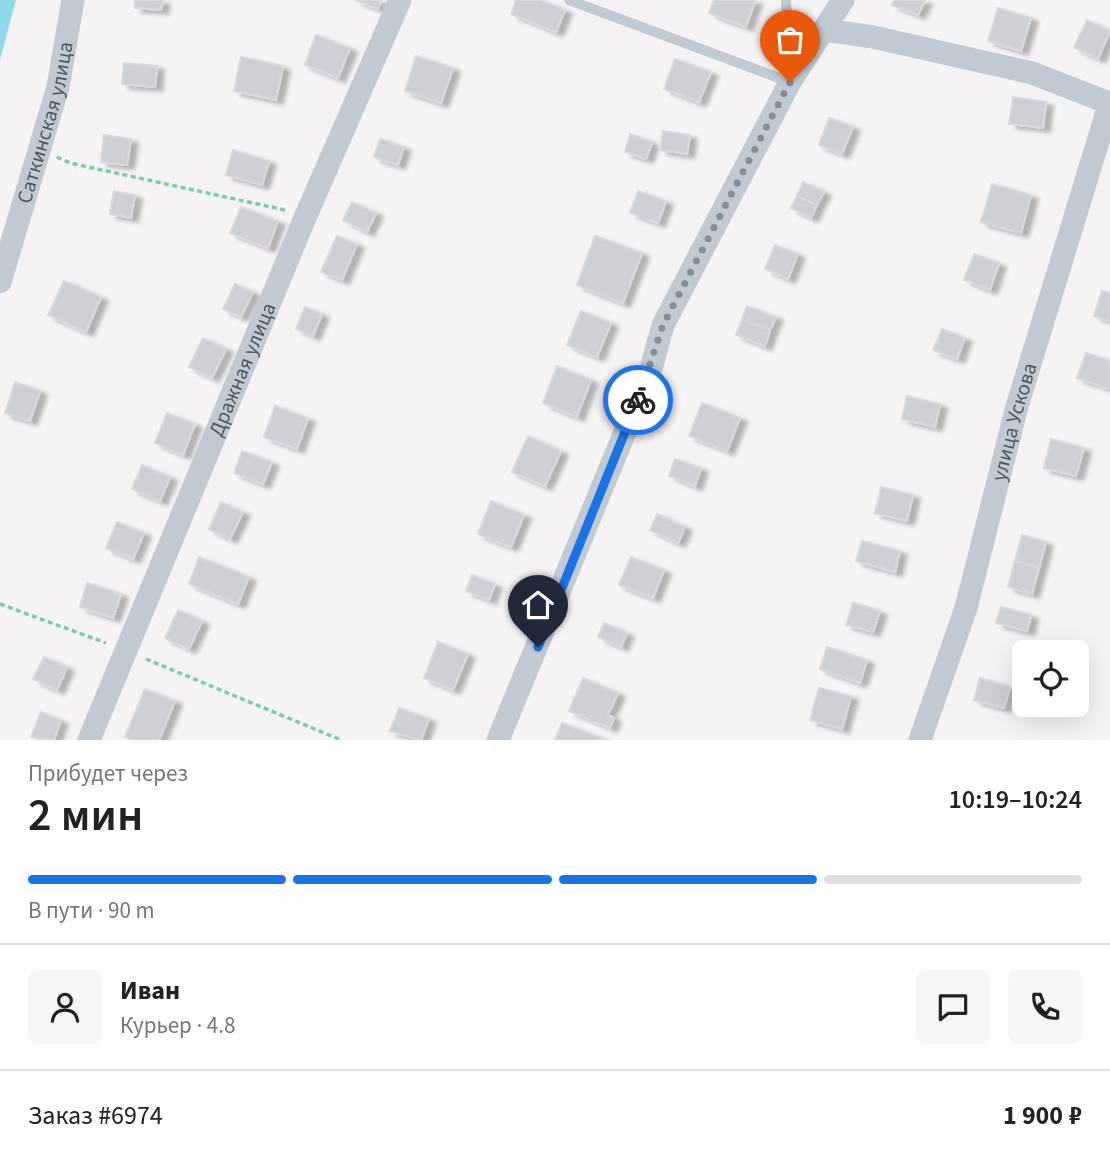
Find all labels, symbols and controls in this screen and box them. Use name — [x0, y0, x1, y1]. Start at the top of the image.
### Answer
pin — [760, 10, 820, 82]
icon: bag — [771, 21, 809, 59]
street label: Саткинская улица — [9, 39, 81, 207]
street label: Дражная улица — [201, 298, 283, 441]
street label: улица Ускова — [984, 359, 1045, 484]
courier — [603, 365, 673, 435]
icon: bike — [619, 381, 657, 419]
pin — [508, 575, 568, 647]
icon: home — [519, 586, 557, 624]
map controls — [1012, 640, 1089, 717]
button: locate — [1012, 640, 1089, 717]
text: Прибудет через — [28, 757, 188, 790]
text: 10:19–10:24 — [949, 781, 1082, 818]
text: 2 мин — [28, 783, 143, 848]
text: В пути · 90 m — [28, 894, 155, 927]
button: person — [28, 970, 102, 1044]
button: chat — [916, 970, 990, 1044]
button: phone — [1008, 970, 1082, 1044]
text: Иван — [120, 972, 180, 1009]
text: Курьер · 4.8 — [120, 1009, 235, 1042]
text: Заказ #6974 — [28, 1097, 163, 1134]
text: 1 900 ₽ — [1003, 1097, 1082, 1134]

